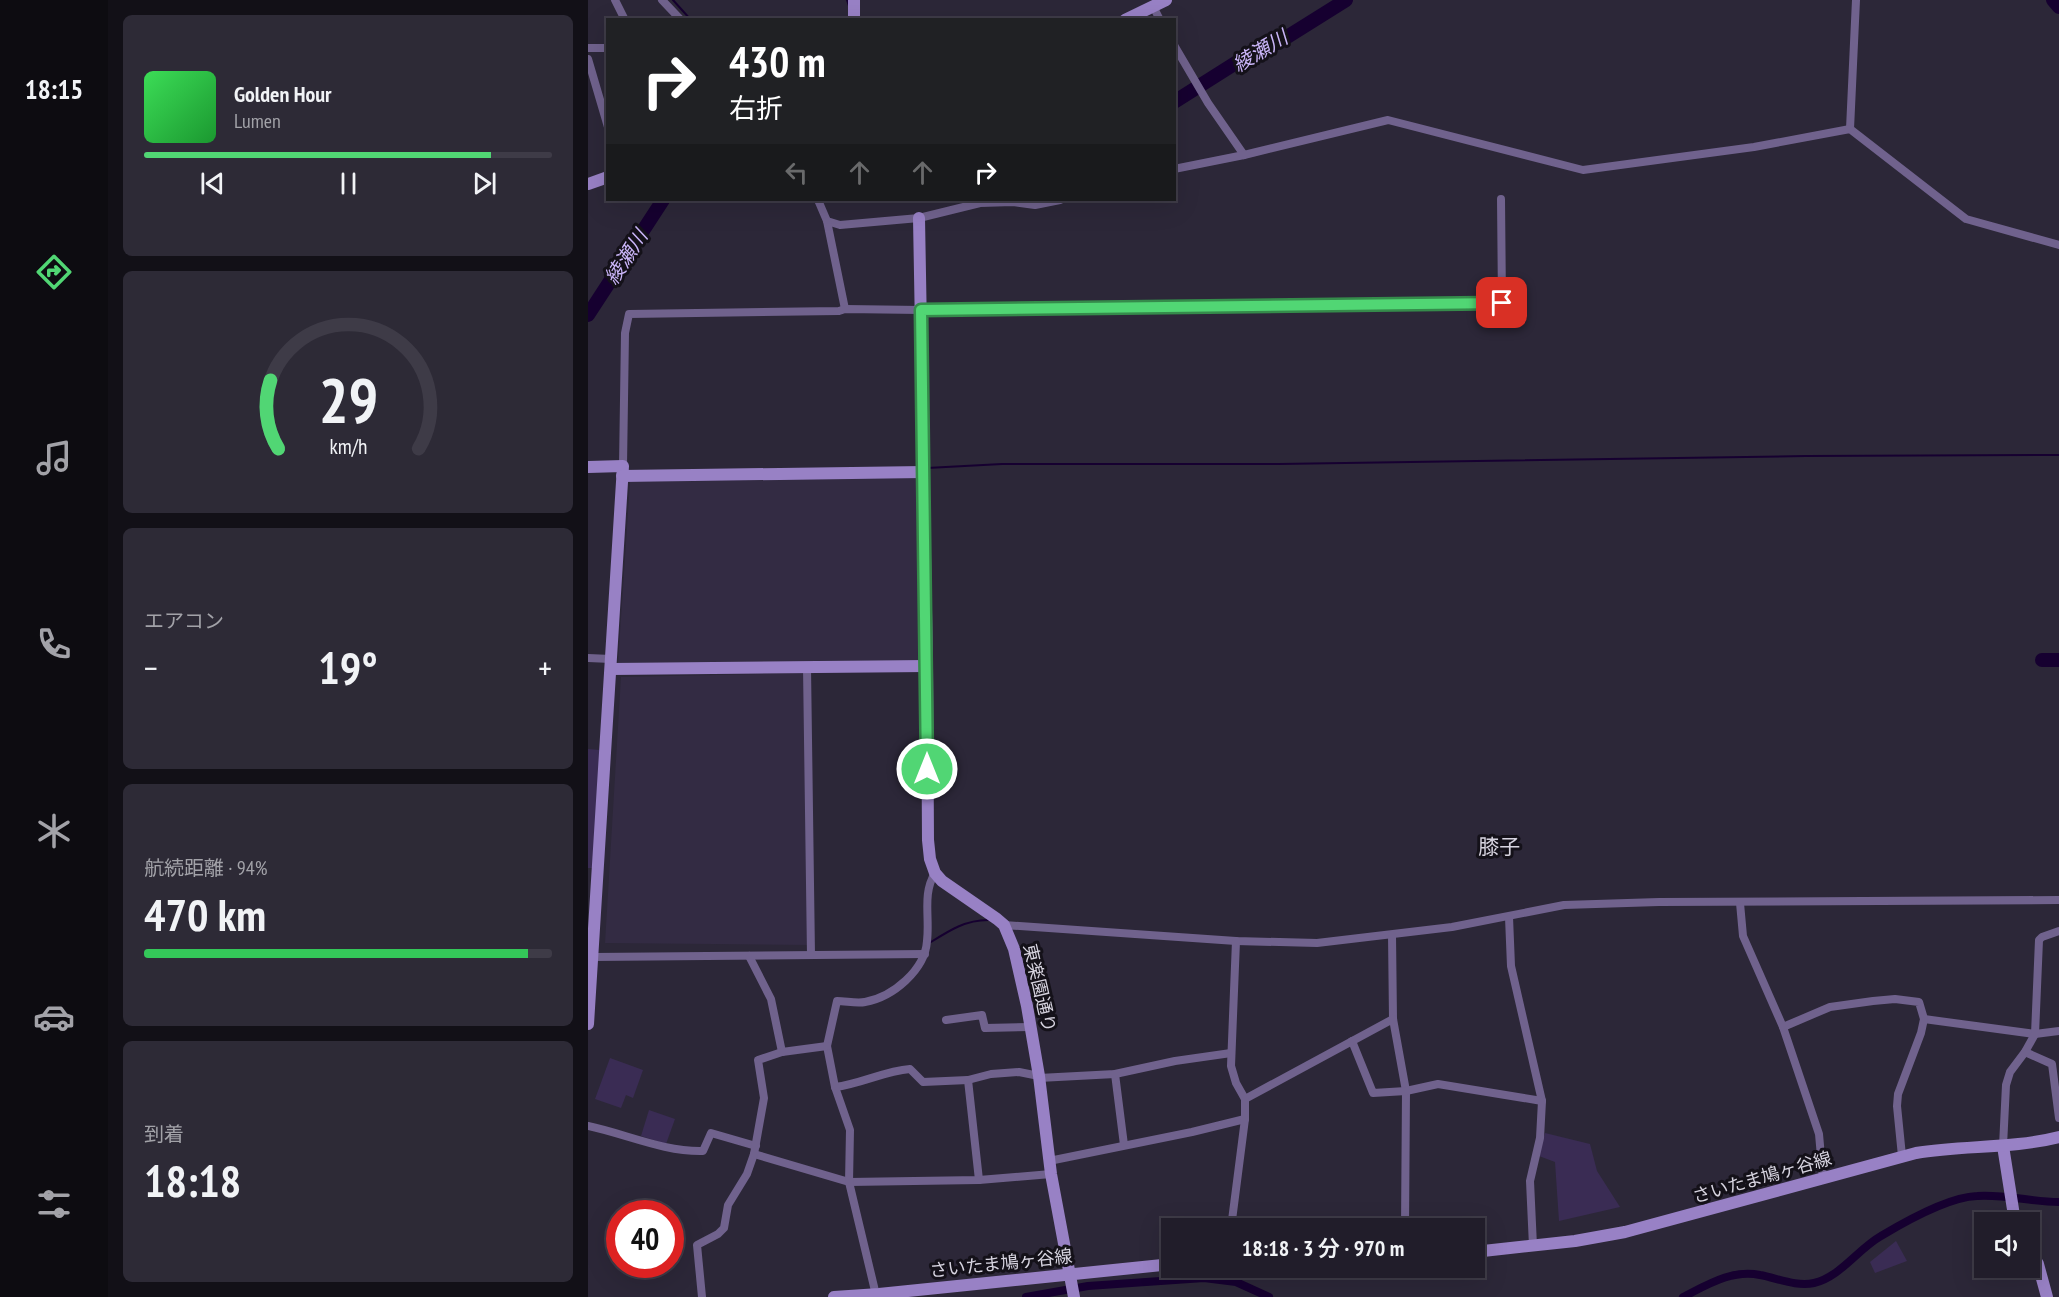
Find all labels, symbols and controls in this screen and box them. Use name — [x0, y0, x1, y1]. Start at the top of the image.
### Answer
water label: 綾瀬川 — [1228, 23, 1294, 78]
text: 430 m — [729, 34, 826, 89]
icon: right — [630, 42, 708, 120]
text: 18:15 — [25, 72, 83, 106]
text: Golden Hour — [234, 80, 332, 108]
text: 右折 — [729, 91, 783, 125]
text: Lumen — [234, 108, 281, 134]
icon: left — [780, 156, 813, 189]
icon: ahead — [843, 156, 876, 189]
icon: ahead — [906, 156, 939, 189]
icon: right — [969, 156, 1002, 189]
icon: previous — [196, 167, 229, 200]
icon: pause — [332, 167, 365, 200]
icon: next — [468, 167, 501, 200]
water label: 綾瀬川 — [599, 223, 654, 289]
icon: directions — [33, 251, 75, 293]
pin — [1476, 277, 1527, 328]
icon: arrive — [1485, 286, 1518, 319]
text: 29 — [318, 359, 378, 440]
text: km/h — [329, 433, 367, 461]
icon: music — [33, 437, 75, 479]
text: エアコン — [144, 608, 224, 634]
icon: phone — [33, 623, 75, 665]
text: 19° — [318, 638, 378, 696]
text: − — [144, 646, 158, 689]
text: + — [538, 646, 552, 689]
position arrow — [895, 737, 959, 801]
icon: climate — [33, 810, 75, 852]
district label: 膝子 — [1478, 833, 1520, 860]
text: 航続距離 · 94% — [144, 855, 267, 881]
text: 470 km — [144, 885, 266, 943]
street label: 東楽園通り — [1019, 942, 1061, 1034]
icon: car — [33, 996, 75, 1038]
text: 到着 — [144, 1121, 184, 1147]
street label: さいたま鳩ヶ谷線 — [1690, 1146, 1834, 1208]
text: 18:18 — [144, 1151, 241, 1209]
icon: filters — [33, 1183, 75, 1225]
speed limit sign: 40 — [606, 1200, 684, 1278]
map controls — [1974, 1212, 2040, 1278]
button: sound — [1974, 1212, 2040, 1278]
text: 18:18 · 3 分 · 970 m — [1242, 1234, 1404, 1262]
street label: さいたま鳩ヶ谷線 — [928, 1244, 1074, 1282]

